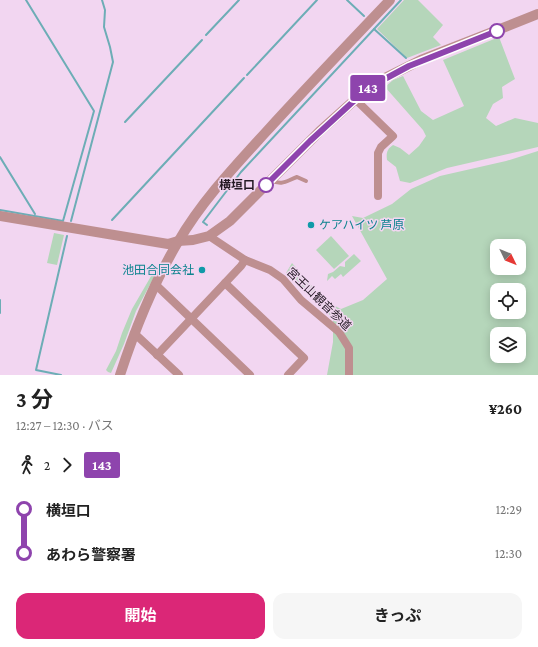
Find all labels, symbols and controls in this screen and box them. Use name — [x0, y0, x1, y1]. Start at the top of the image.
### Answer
unlabelled marker — [489, 23, 505, 39]
line badge: 143 — [345, 75, 391, 101]
text: 143 — [358, 80, 378, 96]
marker: 横垣口 — [258, 177, 274, 193]
place label: 横垣口 — [219, 178, 255, 192]
place label: ケアハイツ 芦原 — [319, 218, 405, 232]
marker: ケアハイツ 芦原 — [306, 220, 316, 230]
north arrow — [490, 239, 526, 275]
map controls — [490, 239, 526, 363]
place label: 池田合同会社 — [122, 263, 194, 277]
marker: 池田合同会社 — [197, 265, 207, 275]
street label: 宮王山観音参道 — [284, 265, 354, 333]
button: locate — [490, 283, 526, 319]
button: layers — [490, 327, 526, 363]
text: 3 分 — [16, 387, 53, 412]
text: ¥260 — [489, 401, 522, 417]
text: 12:27 – 12:30 · バス — [16, 418, 114, 433]
icon: walk — [16, 454, 38, 476]
icon: forward — [56, 454, 78, 476]
text: 143 — [92, 457, 112, 473]
text: 2 — [44, 458, 50, 473]
text: 12:29 — [496, 502, 522, 517]
text: 横垣口 — [46, 503, 91, 519]
text: 12:30 — [495, 546, 522, 561]
text: あわら警察署 — [46, 547, 136, 563]
button: 開始 — [16, 593, 265, 639]
button: きっぷ — [273, 593, 522, 639]

